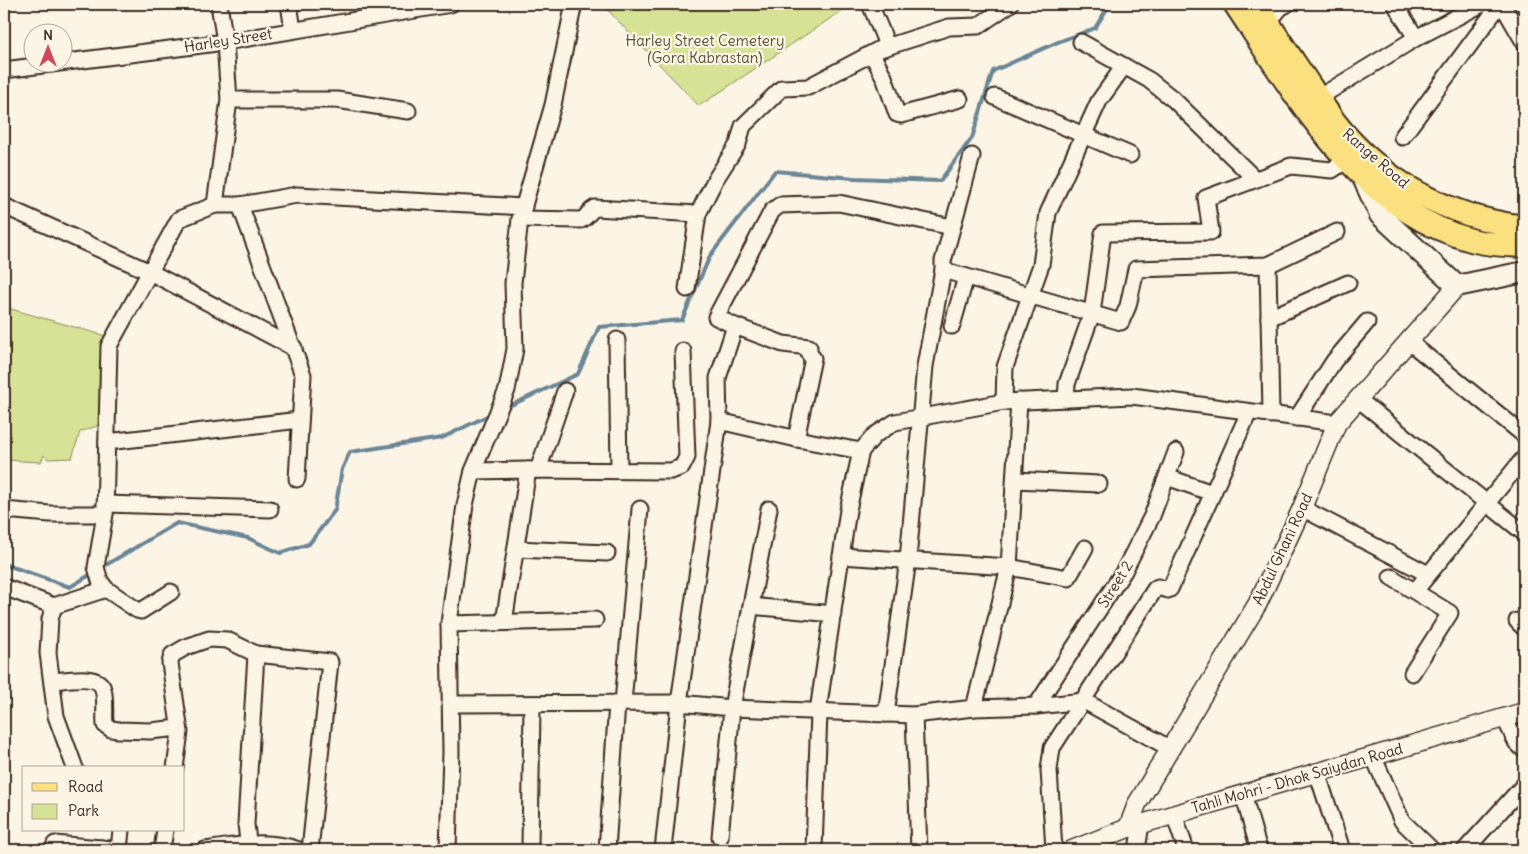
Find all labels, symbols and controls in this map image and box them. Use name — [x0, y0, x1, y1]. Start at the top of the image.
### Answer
north arrow — [22, 22, 72, 72]
street label: Harley Street — [183, 24, 273, 56]
text: N — [43, 26, 53, 44]
park label: Harley Street Cemetery (Gora Kabrastan) — [625, 31, 785, 67]
street label: Range Road — [1339, 124, 1413, 192]
street label: Abdul Ghani Road — [1248, 490, 1316, 608]
street label: Street 2 — [1093, 557, 1137, 611]
street label: Tahli Mohri - Dhok Saiydan Road — [1189, 739, 1405, 817]
legend — [22, 766, 185, 832]
text: Road — [68, 777, 103, 796]
text: Park — [68, 801, 99, 820]

